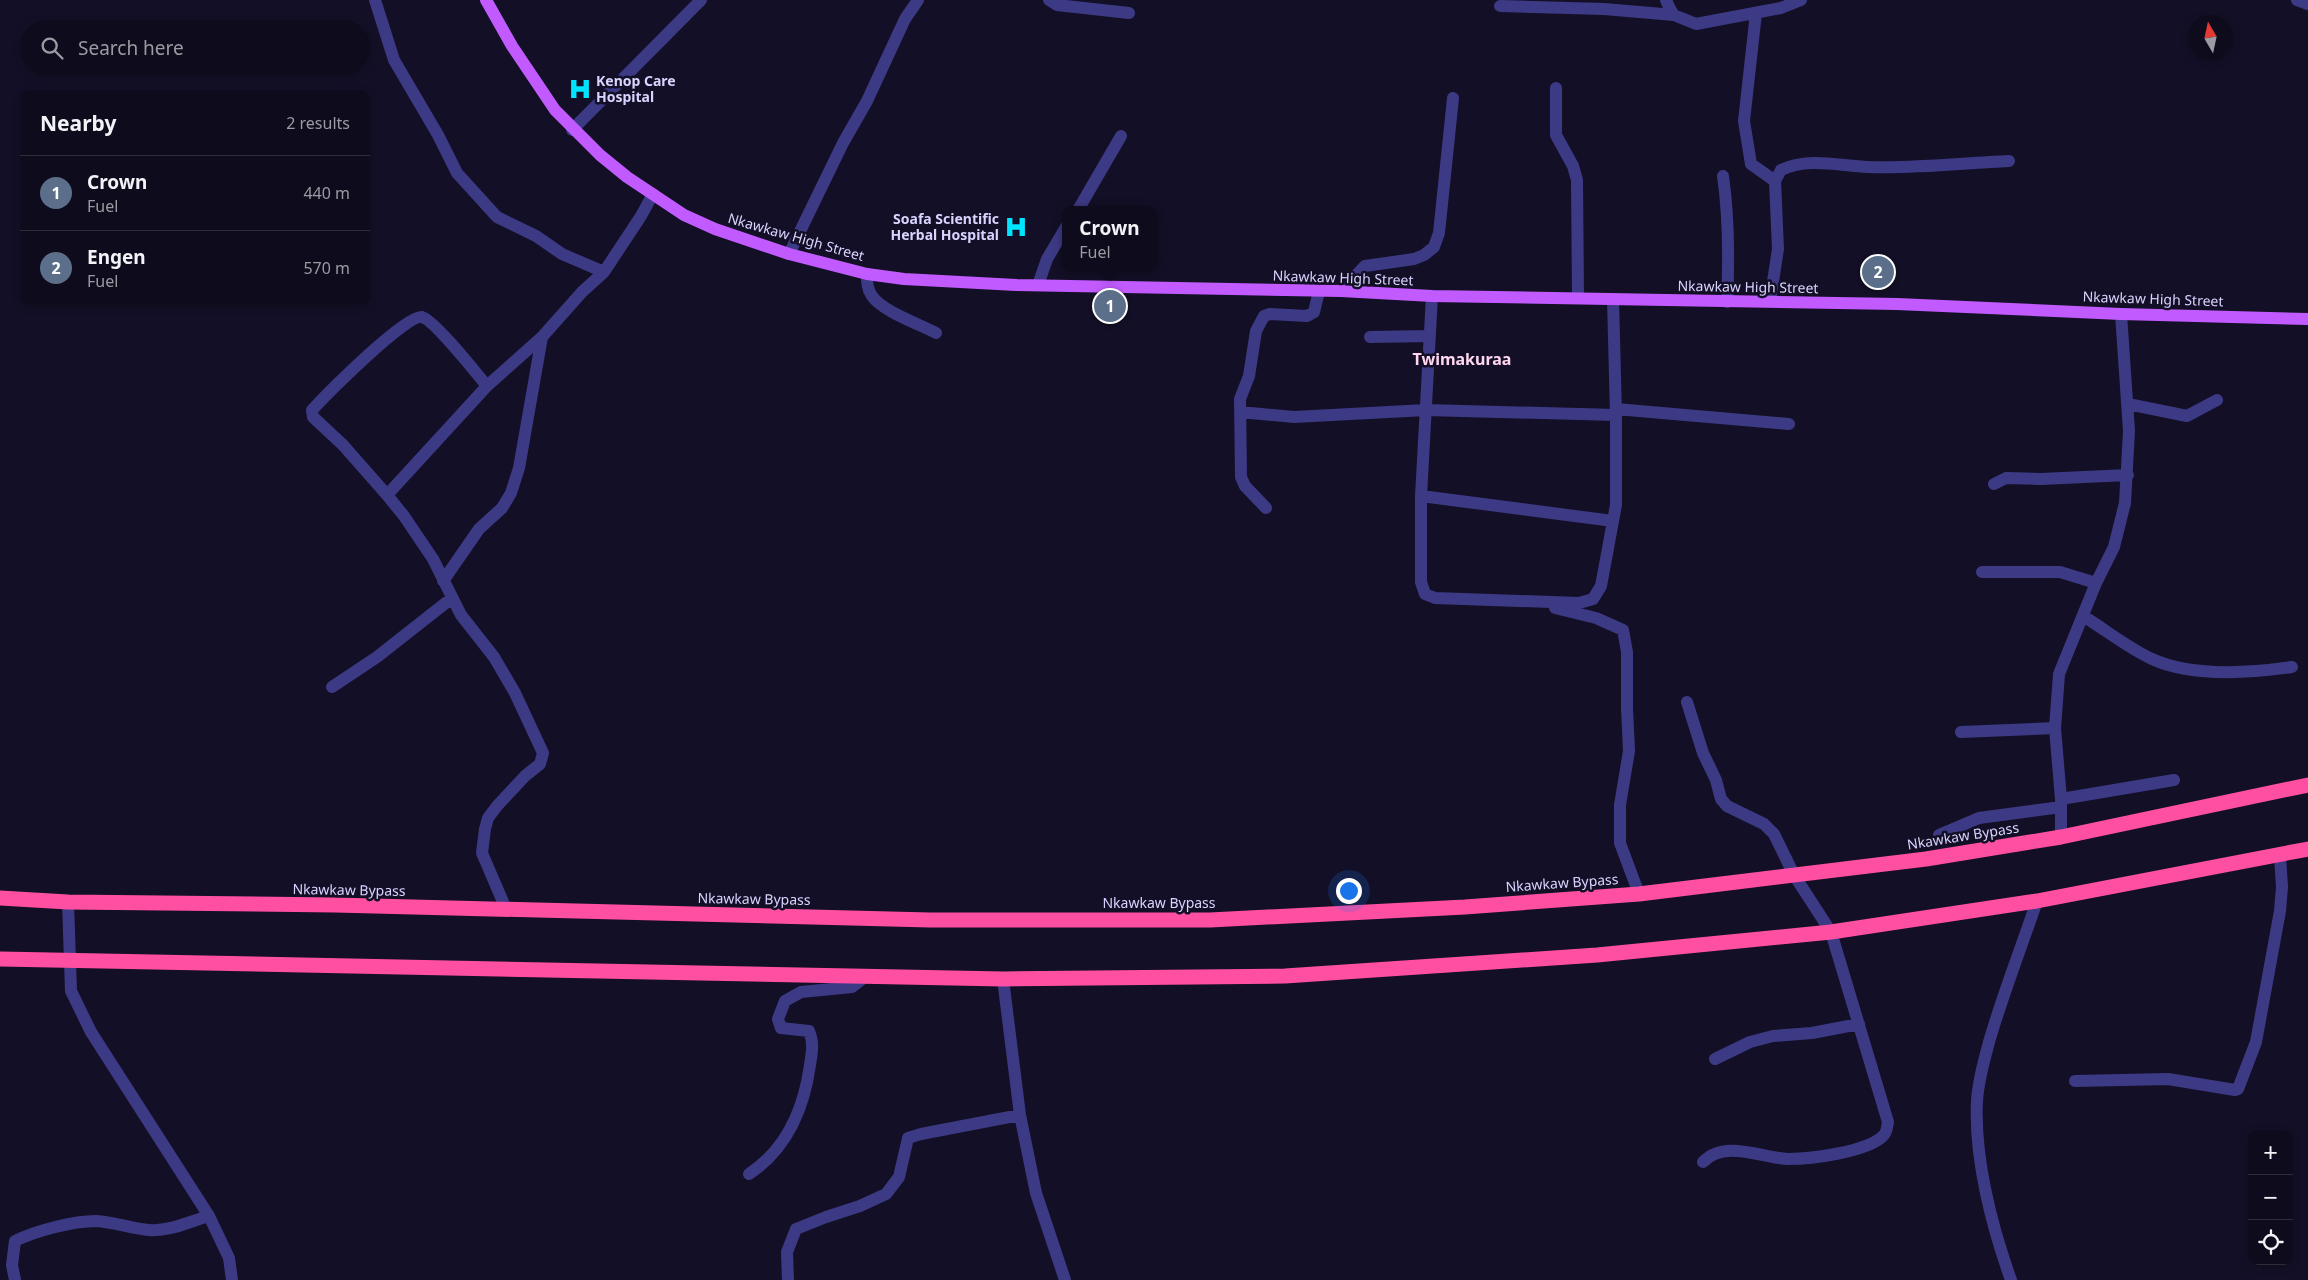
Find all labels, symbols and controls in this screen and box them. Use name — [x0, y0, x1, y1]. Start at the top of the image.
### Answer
north arrow — [2188, 15, 2233, 60]
search box — [20, 20, 370, 75]
icon: search — [38, 34, 66, 62]
text: Search here — [78, 35, 184, 61]
place label: Kenop Care Hospital — [596, 71, 676, 106]
hospital icon: Kenop Care Hospital — [567, 76, 593, 102]
text: Nearby — [40, 109, 116, 137]
text: 2 results — [286, 112, 350, 134]
text: Crown — [87, 169, 147, 195]
text: 1 — [51, 182, 61, 204]
text: 440 m — [303, 182, 350, 204]
text: Fuel — [87, 195, 118, 217]
popup — [1062, 206, 1157, 271]
street label: Nkawkaw High Street — [726, 208, 866, 265]
place label: Soafa Scientific Herbal Hospital — [890, 209, 999, 244]
hospital icon: Soafa Scientific Herbal Hospital — [1003, 214, 1029, 240]
text: Crown — [1079, 215, 1140, 241]
text: Fuel — [1079, 241, 1111, 263]
text: Engen — [87, 244, 146, 270]
pin: 2 — [1862, 253, 1894, 291]
text: 2 — [51, 257, 61, 279]
text: 570 m — [303, 257, 350, 279]
street label: Nkawkaw High Street — [1272, 266, 1414, 289]
text: Fuel — [87, 270, 118, 292]
street label: Nkawkaw High Street — [1677, 276, 1819, 297]
pin: 1 — [1094, 287, 1126, 325]
street label: Nkawkaw High Street — [2082, 287, 2224, 310]
district label: Twimakuraa — [1413, 348, 1511, 370]
street label: Nkawkaw Bypass — [1906, 817, 2021, 854]
street label: Nkawkaw Bypass — [1505, 869, 1619, 896]
your location — [1336, 878, 1362, 904]
street label: Nkawkaw Bypass — [292, 879, 406, 900]
street label: Nkawkaw Bypass — [697, 888, 811, 909]
street label: Nkawkaw Bypass — [1102, 893, 1216, 912]
map controls — [2248, 1130, 2293, 1265]
button: + — [2248, 1130, 2293, 1175]
button: − — [2248, 1175, 2293, 1220]
button: locate — [2248, 1220, 2293, 1265]

